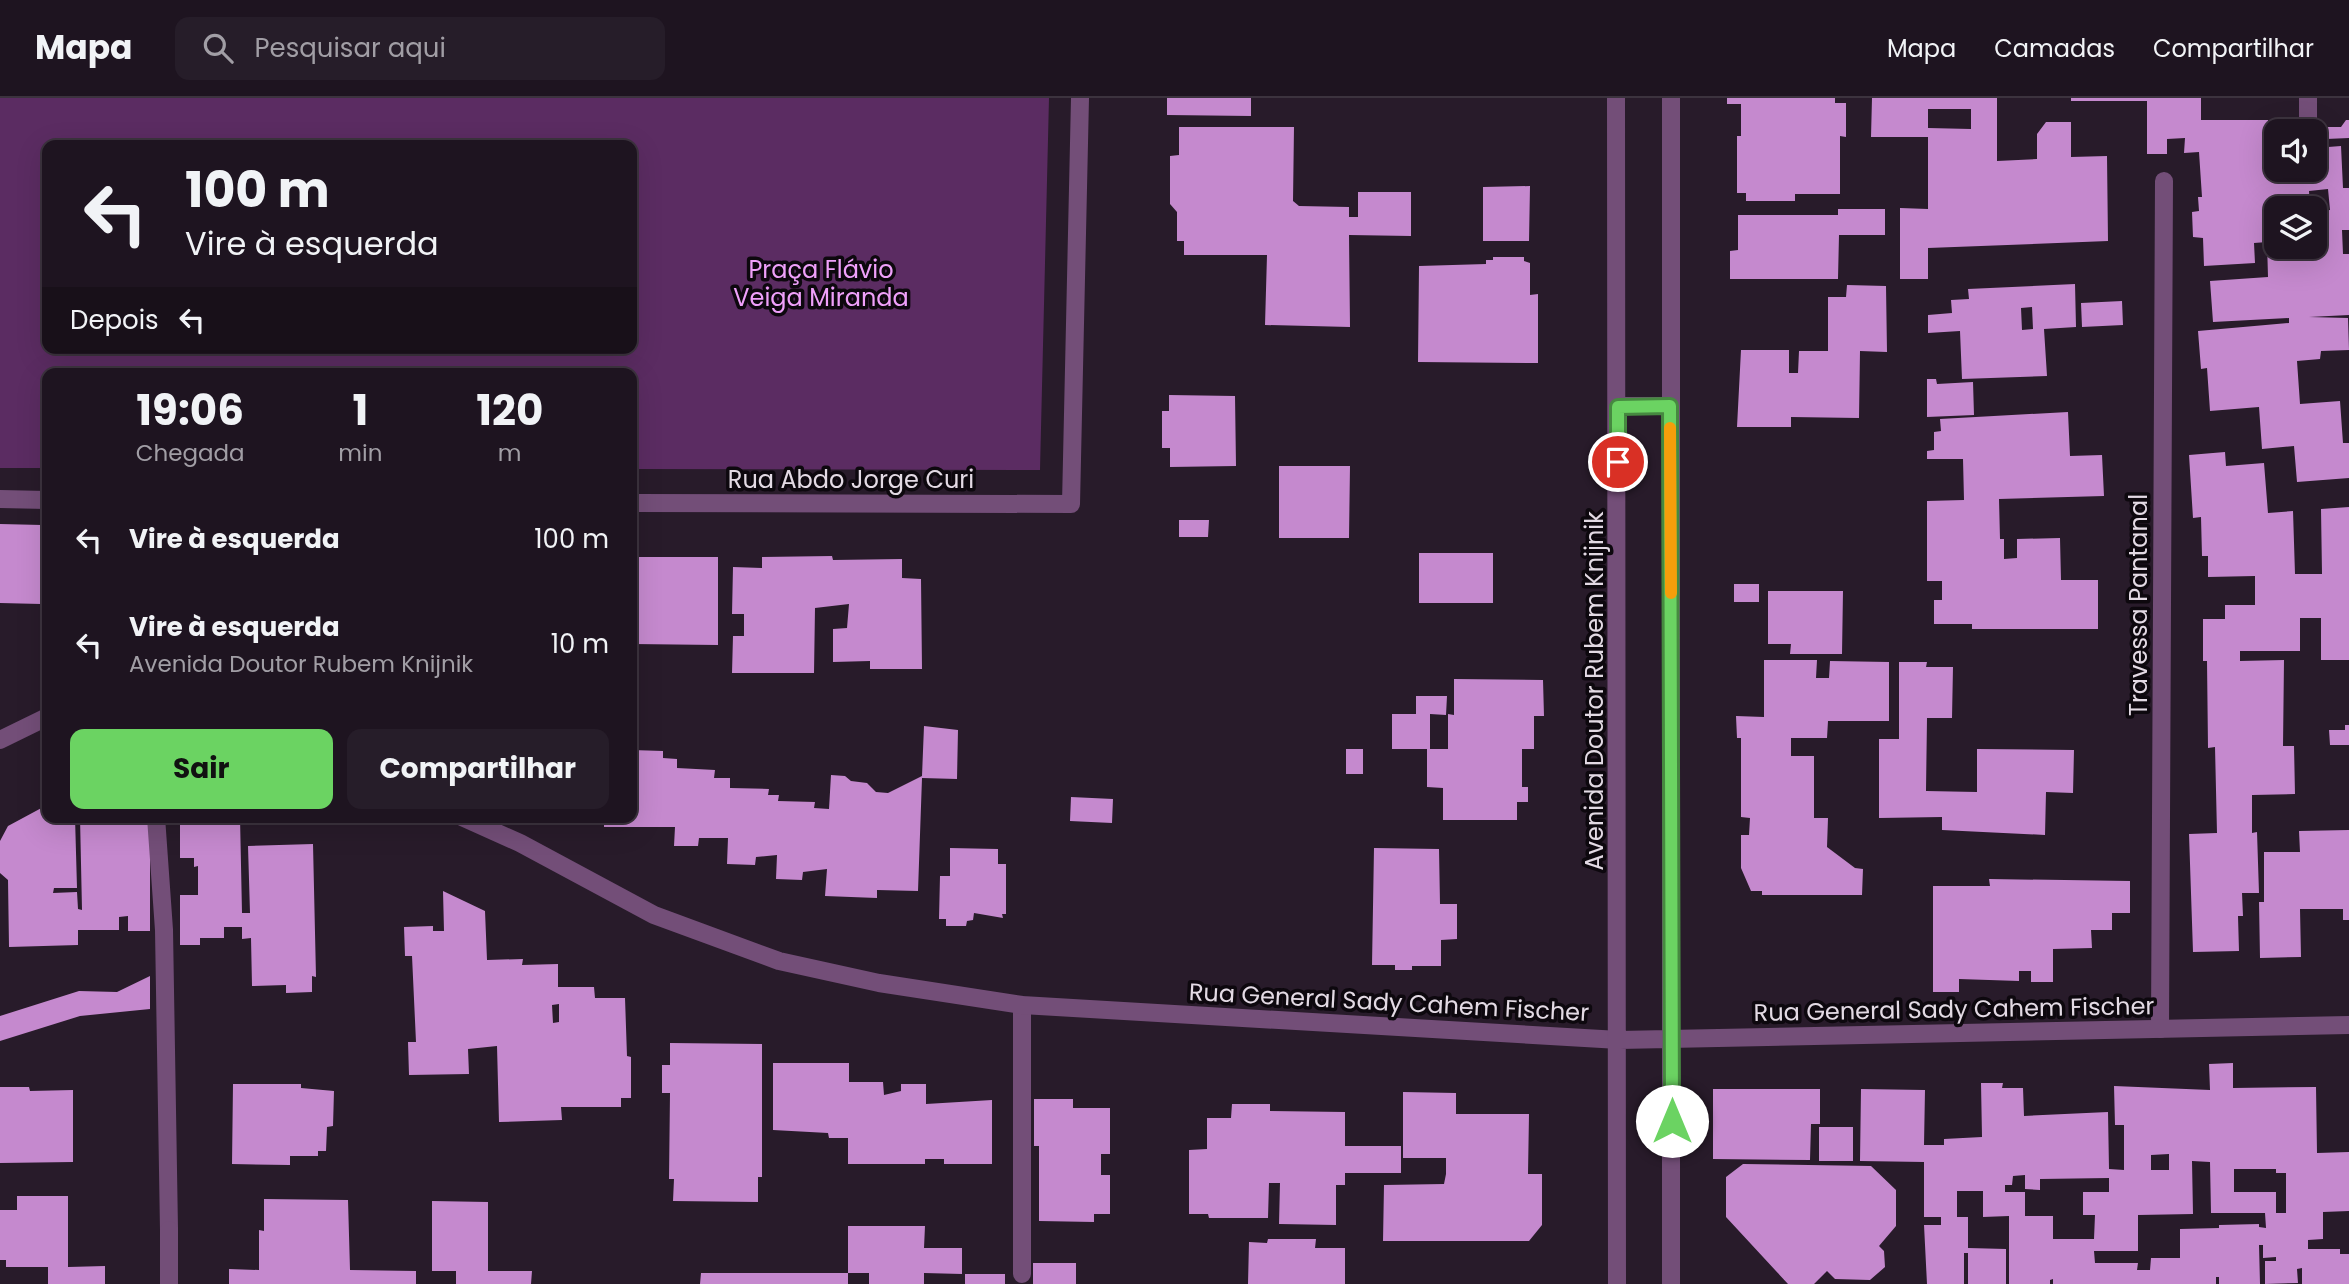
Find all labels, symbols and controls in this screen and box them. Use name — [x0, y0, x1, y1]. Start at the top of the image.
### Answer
search box — [175, 17, 665, 80]
text: Mapa — [35, 24, 133, 71]
icon: search — [199, 29, 237, 67]
text: Pesquisar aqui — [255, 30, 446, 66]
text: Mapa — [1887, 32, 1956, 65]
text: Camadas — [1994, 32, 2115, 65]
text: Compartilhar — [2153, 32, 2314, 65]
map controls — [2264, 119, 2327, 259]
button: sound — [2264, 119, 2327, 182]
text: 100 m — [185, 156, 330, 224]
icon: left — [70, 168, 161, 259]
button: layers — [2264, 196, 2327, 259]
text: Vire à esquerda — [185, 221, 439, 266]
park label: Praça Flávio Veiga Miranda — [733, 253, 909, 314]
icon: left — [173, 301, 211, 339]
text: Depois — [70, 302, 159, 338]
text: 19:06 — [136, 381, 244, 440]
text: 1 — [352, 381, 368, 440]
text: 120 — [476, 381, 543, 440]
pin — [1588, 432, 1648, 492]
text: Chegada — [136, 437, 245, 469]
text: min — [338, 437, 382, 469]
text: m — [498, 437, 522, 469]
icon: arrive — [1599, 443, 1637, 481]
street label: Rua Abdo Jorge Curi — [728, 463, 974, 496]
street label: Travessa Pantanal — [2122, 494, 2155, 716]
street label: Avenida Doutor Rubem Knijnik — [1578, 511, 1611, 871]
icon: left — [70, 521, 108, 559]
text: Vire à esquerda — [129, 521, 340, 557]
text: 100 m — [534, 521, 609, 557]
text: Vire à esquerda — [129, 609, 340, 645]
icon: left — [70, 626, 108, 664]
text: 10 m — [551, 626, 609, 662]
text: Avenida Doutor Rubem Knijnik — [129, 648, 473, 680]
button: Sair — [70, 729, 333, 809]
button: Compartilhar — [347, 729, 609, 809]
street label: Rua General Sady Cahem Fischer — [1188, 975, 1590, 1029]
street label: Rua General Sady Cahem Fischer — [1753, 989, 2155, 1029]
position arrow — [1635, 1084, 1709, 1158]

